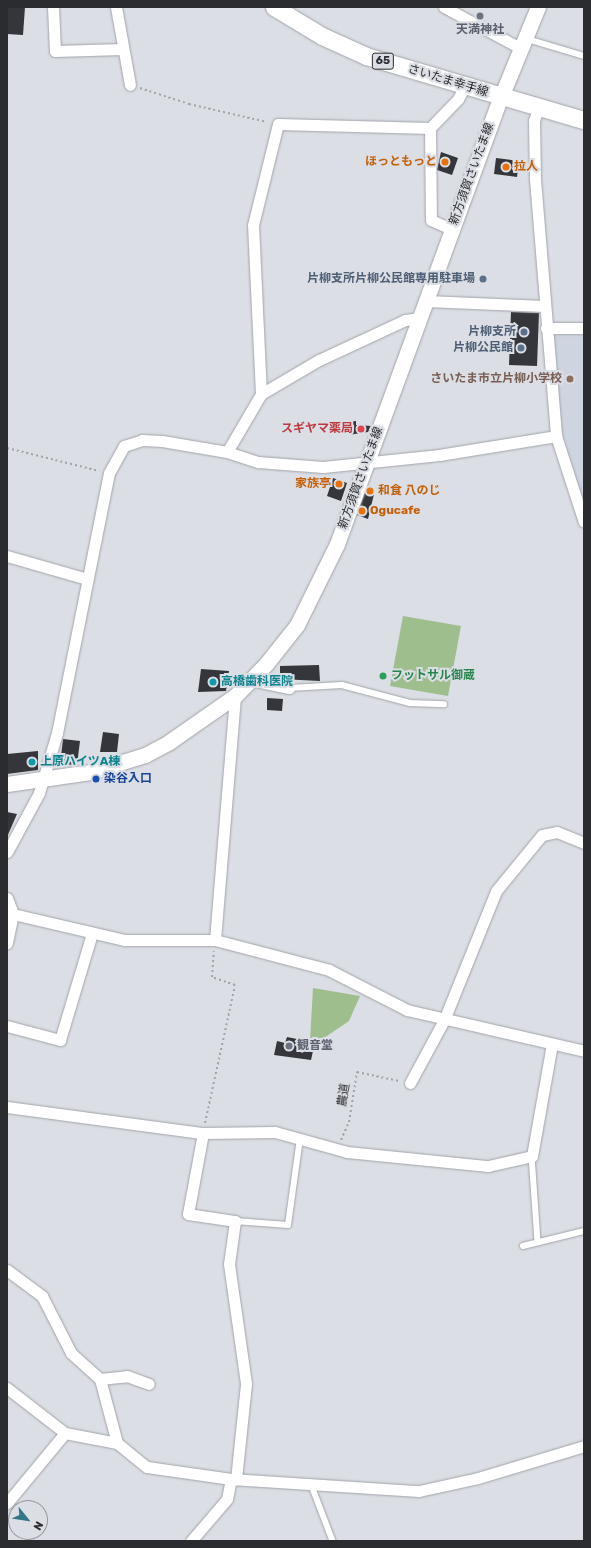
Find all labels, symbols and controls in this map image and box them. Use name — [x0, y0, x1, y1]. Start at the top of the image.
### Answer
marker: 天満神社 — [475, 11, 485, 21]
place label: 天満神社 — [456, 23, 504, 37]
road number: 65 — [371, 52, 395, 70]
street label: さいたま幸手線 — [406, 62, 490, 100]
street label: 新方須賀さいたま線 — [447, 121, 497, 227]
place label: ほっともっと — [365, 155, 437, 169]
marker: ほっともっと — [440, 157, 450, 167]
place label: 拉人 — [514, 160, 538, 174]
marker: 拉人 — [501, 162, 511, 172]
place label: 片柳支所片柳公民館専用駐車場 — [307, 272, 475, 286]
marker: 片柳支所片柳公民館専用駐車場 — [478, 274, 488, 284]
place label: 片柳支所 — [468, 325, 516, 339]
marker: 片柳支所 — [519, 327, 529, 337]
place label: 片柳公民館 — [453, 341, 513, 355]
marker: 片柳公民館 — [516, 343, 526, 353]
place label: さいたま市立片柳小学校 — [430, 372, 562, 386]
marker: さいたま市立片柳小学校 — [565, 374, 575, 384]
place label: スギヤマ薬局 — [281, 422, 353, 436]
marker: スギヤマ薬局 — [356, 424, 366, 434]
street label: 新方須賀さいたま線 — [336, 425, 386, 531]
place label: 家族亭 — [295, 477, 331, 491]
marker: 家族亭 — [334, 479, 344, 489]
place label: 和食 八のじ — [378, 484, 441, 498]
marker: 和食 八のじ — [365, 486, 375, 496]
place label: Ogucafe — [370, 504, 420, 518]
marker: Ogucafe — [357, 506, 367, 516]
place label: フットサル御蔵 — [391, 669, 475, 683]
marker: フットサル御蔵 — [378, 671, 388, 681]
place label: 高橋歯科医院 — [221, 675, 293, 689]
marker: 高橋歯科医院 — [208, 677, 218, 687]
place label: 上原ハイツA棟 — [40, 755, 121, 769]
marker: 上原ハイツA棟 — [27, 757, 37, 767]
place label: 染谷入口 — [104, 772, 152, 786]
marker: 染谷入口 — [91, 774, 101, 784]
place label: 観音堂 — [297, 1039, 333, 1053]
marker: 観音堂 — [284, 1041, 294, 1051]
street label: 農道 — [335, 1082, 353, 1108]
north arrow — [8, 1500, 48, 1540]
text: N — [30, 1519, 46, 1532]

